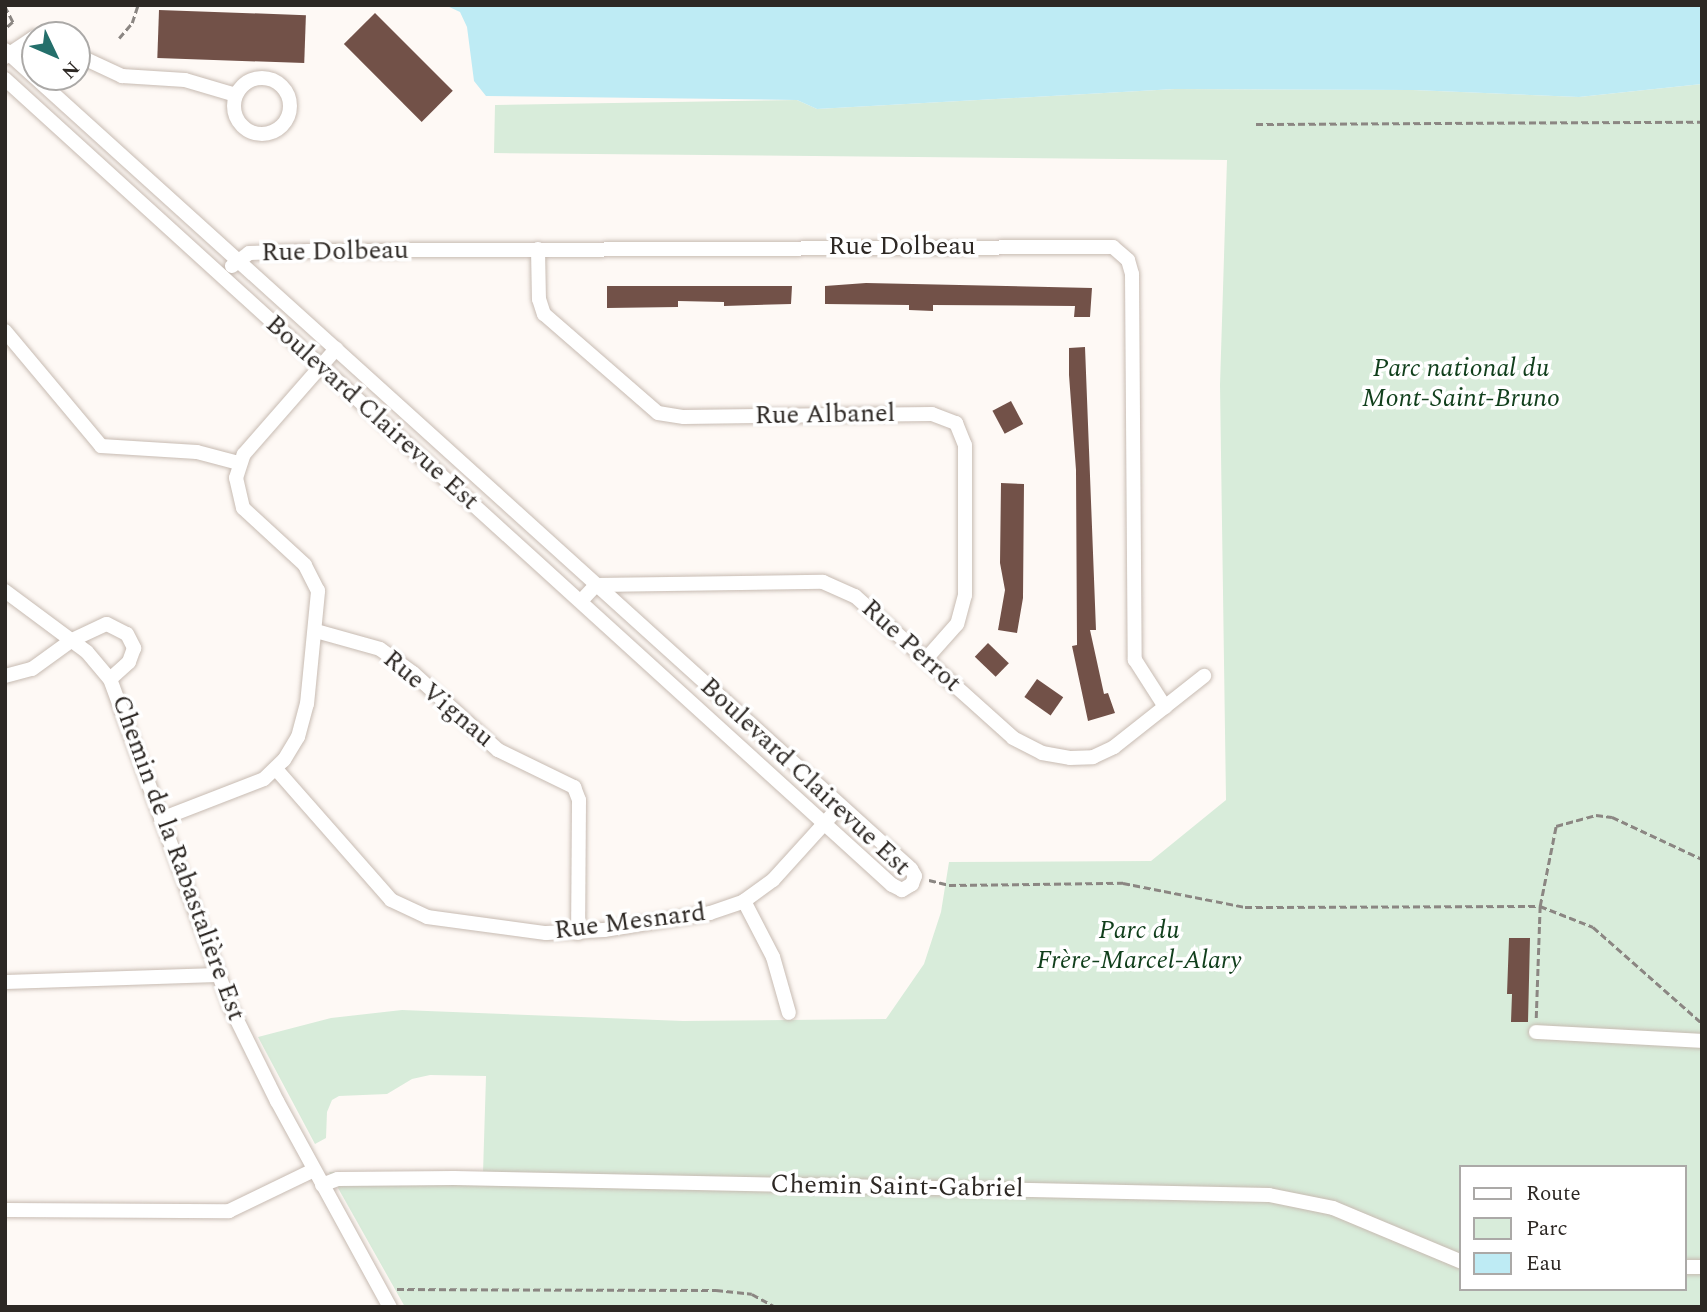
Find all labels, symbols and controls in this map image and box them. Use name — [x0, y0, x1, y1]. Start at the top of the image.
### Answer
north arrow — [21, 21, 91, 91]
text: N — [54, 54, 86, 85]
street label: Rue Dolbeau — [828, 231, 976, 263]
street label: Rue Dolbeau — [261, 235, 409, 269]
street label: Boulevard Clairevue Est — [259, 309, 485, 517]
park label: Parc national du Mont-Saint-Bruno — [1362, 353, 1560, 414]
street label: Rue Albanel — [754, 398, 896, 432]
street label: Rue Perrot — [855, 593, 967, 699]
street label: Rue Vignau — [376, 644, 500, 754]
street label: Boulevard Clairevue Est — [693, 671, 917, 883]
street label: Chemin de la Rabastalière Est — [104, 691, 252, 1025]
street label: Rue Mesnard — [553, 897, 707, 947]
park label: Parc du Frère-Marcel-Alary — [1036, 915, 1242, 976]
legend — [1458, 1165, 1686, 1291]
street label: Chemin Saint-Gabriel — [770, 1169, 1024, 1205]
text: Route — [1526, 1178, 1581, 1210]
text: Parc — [1526, 1213, 1568, 1245]
text: Eau — [1526, 1248, 1562, 1280]

